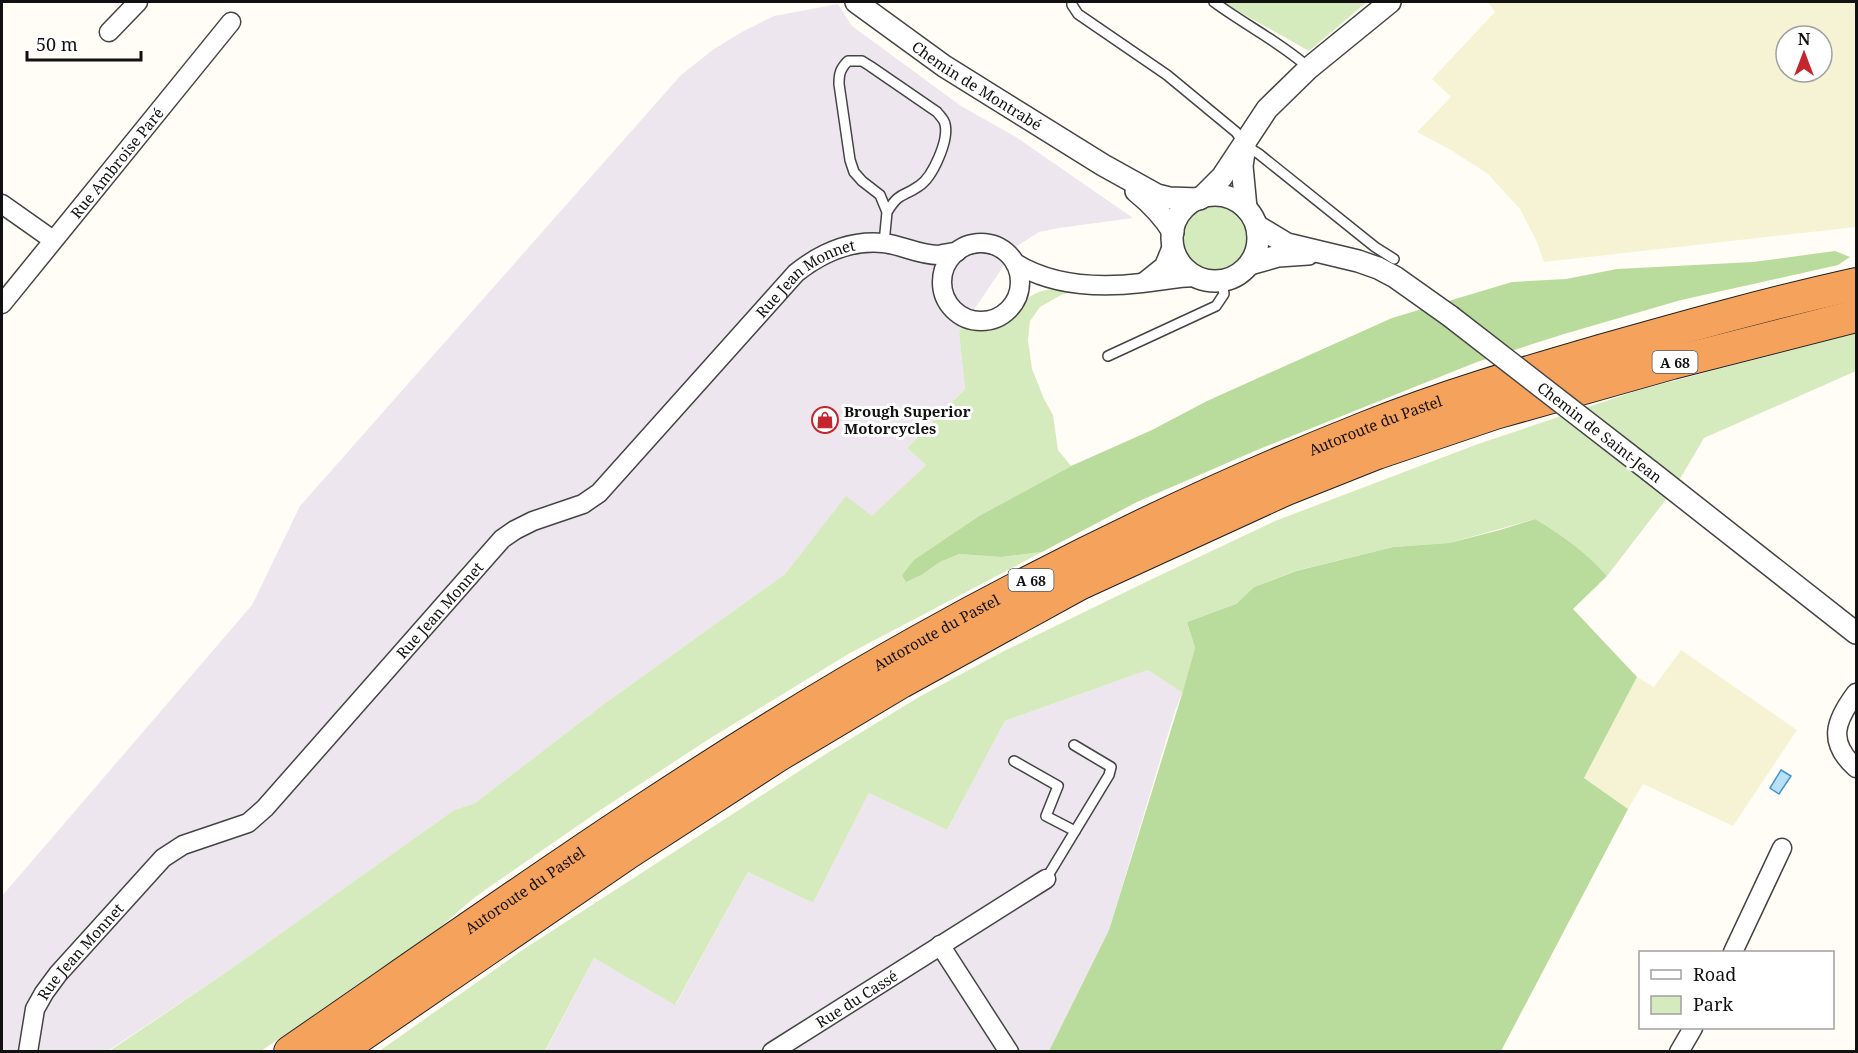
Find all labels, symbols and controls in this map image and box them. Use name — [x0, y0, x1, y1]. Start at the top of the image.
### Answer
scale bar — [27, 24, 141, 62]
north arrow — [1774, 24, 1834, 84]
text: N — [1798, 28, 1811, 50]
text: 50 m — [36, 32, 78, 56]
street label: Chemin de Montrabé — [908, 36, 1046, 135]
street label: Rue Ambroise Paré — [66, 103, 168, 222]
street label: Rue Jean Monnet — [751, 235, 857, 322]
road number: A 68 — [1652, 351, 1698, 373]
street label: Chemin de Saint-Jean — [1534, 377, 1667, 487]
street label: Autoroute du Pastel — [1306, 390, 1445, 460]
place label: Brough Superior Motorcycles — [844, 401, 971, 438]
shop icon: Brough Superior Motorcycles — [810, 405, 840, 435]
street label: Rue Jean Monnet — [392, 558, 487, 662]
road number: A 68 — [1008, 569, 1054, 591]
street label: Autoroute du Pastel — [869, 589, 1003, 675]
street label: Autoroute du Pastel — [461, 842, 589, 938]
street label: Rue Jean Monnet — [32, 899, 128, 1003]
legend — [1639, 951, 1834, 1029]
text: Road — [1693, 962, 1736, 986]
street label: Rue du Cassé — [812, 965, 901, 1032]
text: Park — [1693, 992, 1733, 1016]

